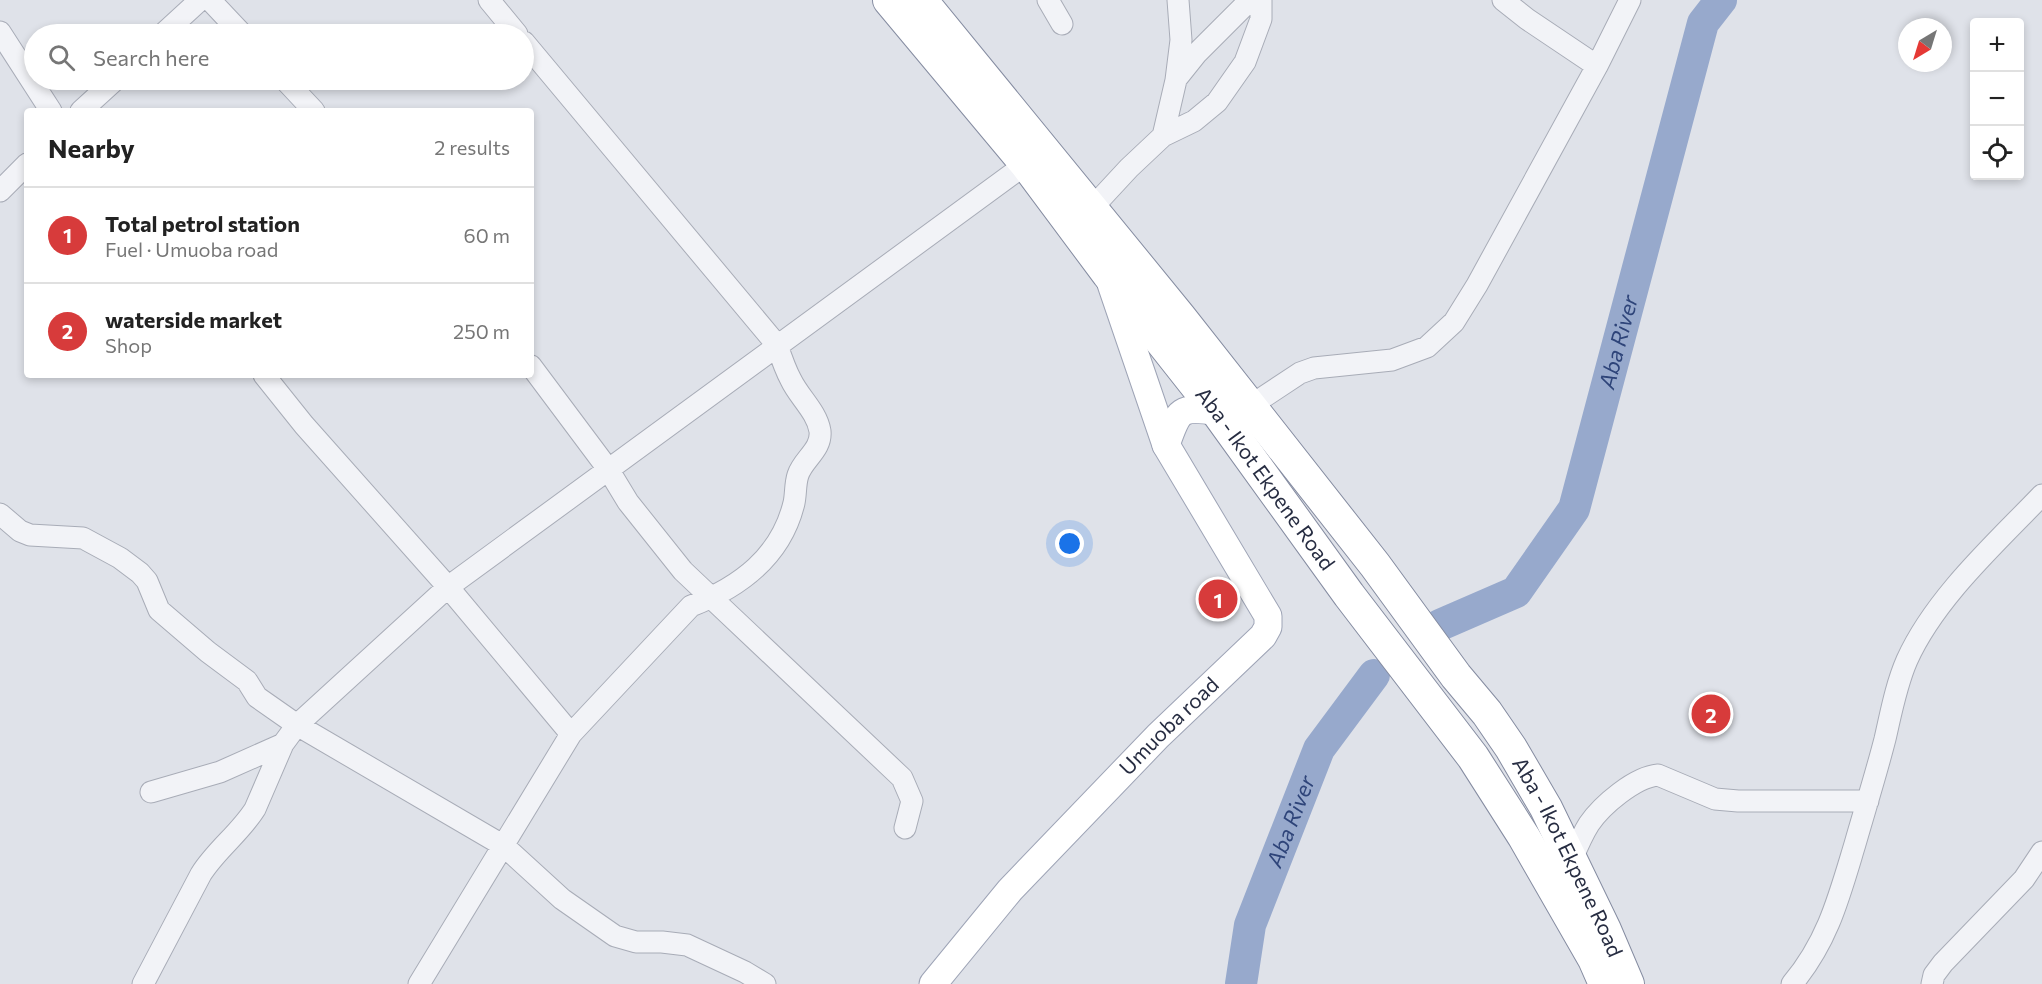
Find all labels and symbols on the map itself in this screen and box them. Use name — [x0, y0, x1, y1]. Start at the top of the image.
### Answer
north arrow — [1898, 18, 1952, 72]
water label: Aba River — [1592, 291, 1644, 393]
street label: Aba - Ikot Ekpene Road — [1191, 381, 1341, 574]
your location — [1055, 529, 1084, 558]
pin: 1 — [1198, 576, 1238, 622]
street label: Umuoba road — [1113, 671, 1223, 779]
pin: 2 — [1692, 692, 1730, 736]
street label: Aba - Ikot Ekpene Road — [1508, 752, 1629, 960]
water label: Aba River — [1260, 771, 1321, 872]

